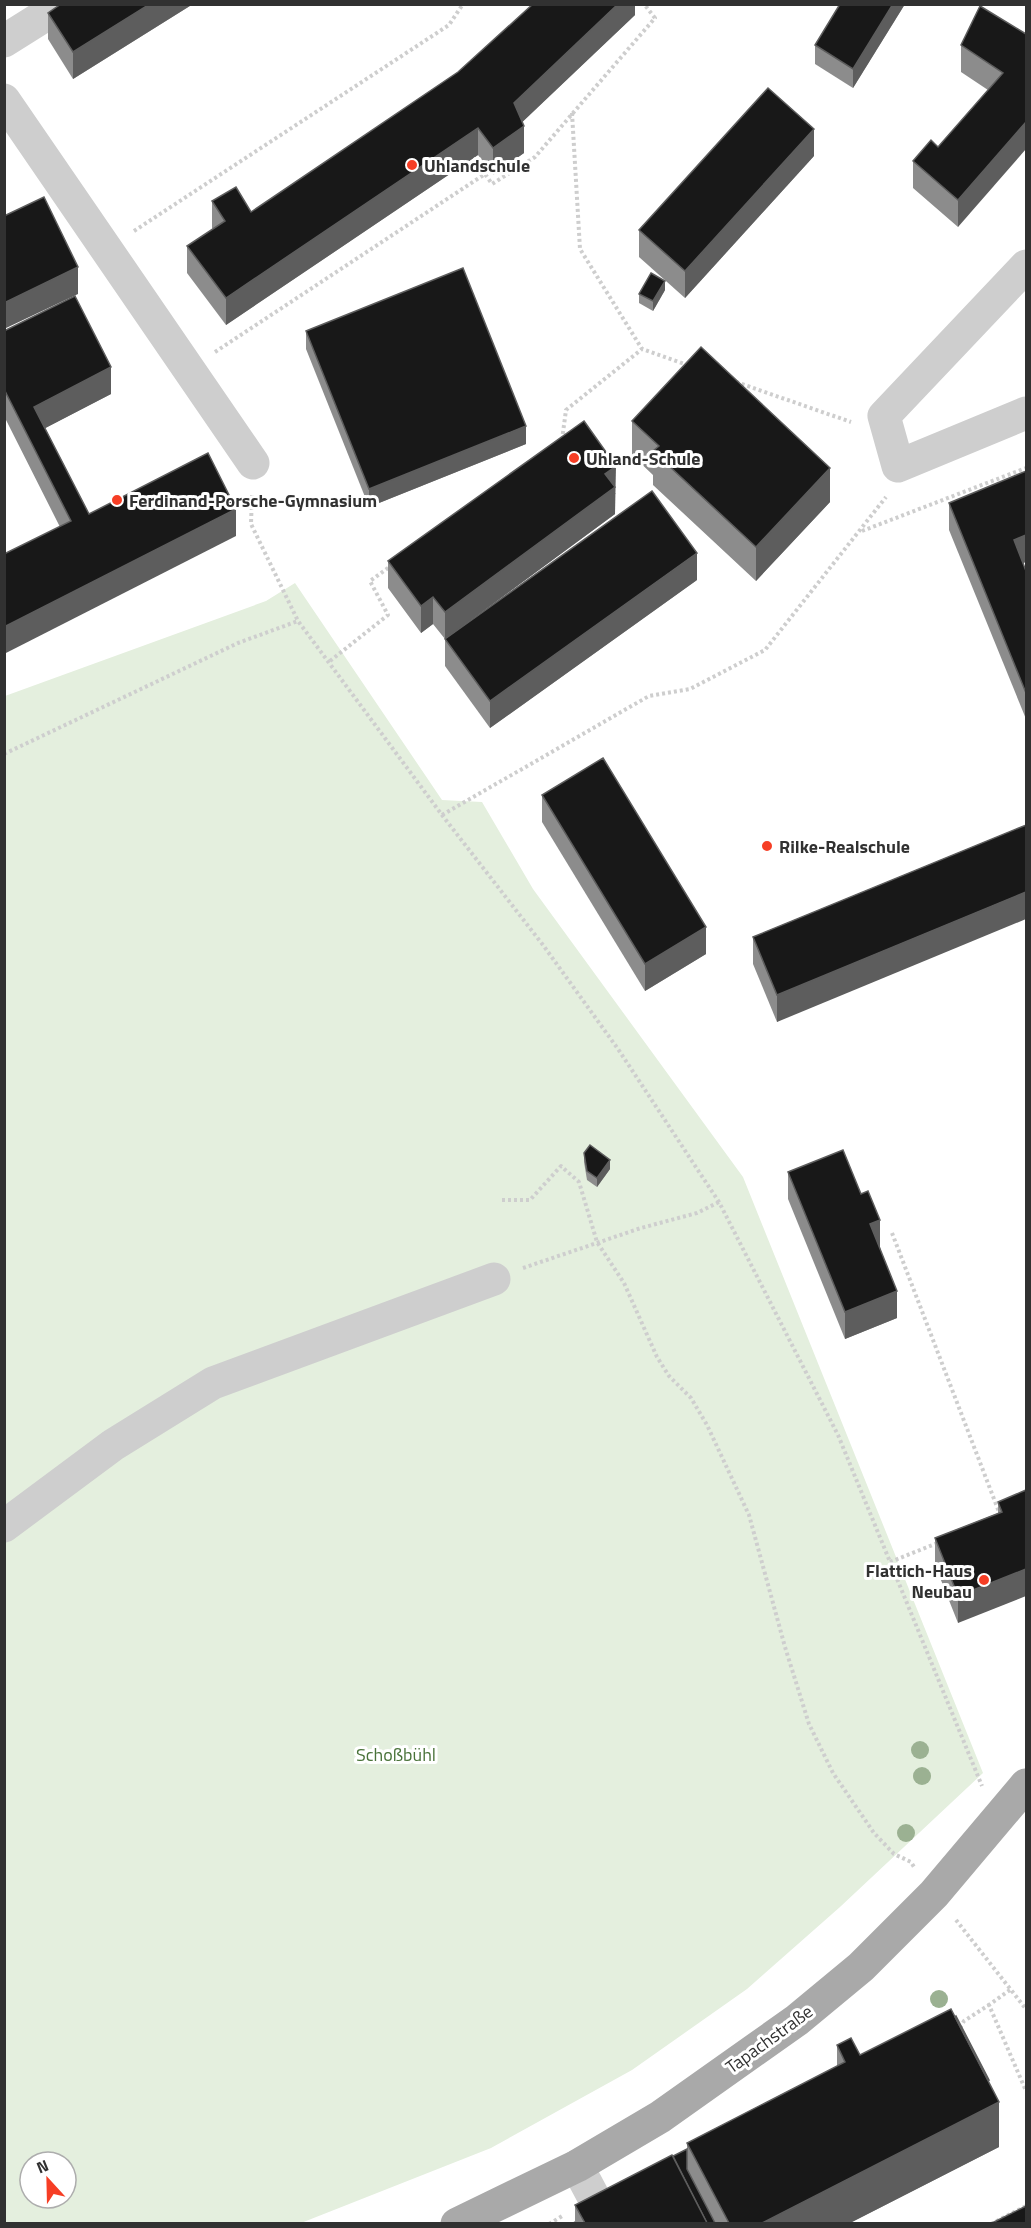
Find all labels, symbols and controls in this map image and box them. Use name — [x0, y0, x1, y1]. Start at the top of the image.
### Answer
place label: Uhlandschule — [424, 152, 530, 179]
marker: Uhlandschule — [405, 158, 419, 172]
place label: Uhland-Schule — [586, 445, 700, 472]
marker: Uhland-Schule — [567, 451, 581, 465]
place label: Ferdinand-Porsche-Gymnasium — [129, 487, 377, 514]
marker: Ferdinand-Porsche-Gymnasium — [110, 493, 124, 507]
place label: Rilke-Realschule — [779, 833, 910, 860]
marker: Rilke-Realschule — [760, 839, 774, 853]
place label: Flattich-Haus Neubau — [865, 1557, 972, 1605]
marker: Flattich-Haus Neubau — [977, 1573, 991, 1587]
park label: Schoßbühl — [356, 1741, 436, 1768]
street label: Tapachstraße — [720, 1998, 818, 2080]
north arrow — [18, 2150, 78, 2210]
text: N — [33, 2153, 52, 2179]

